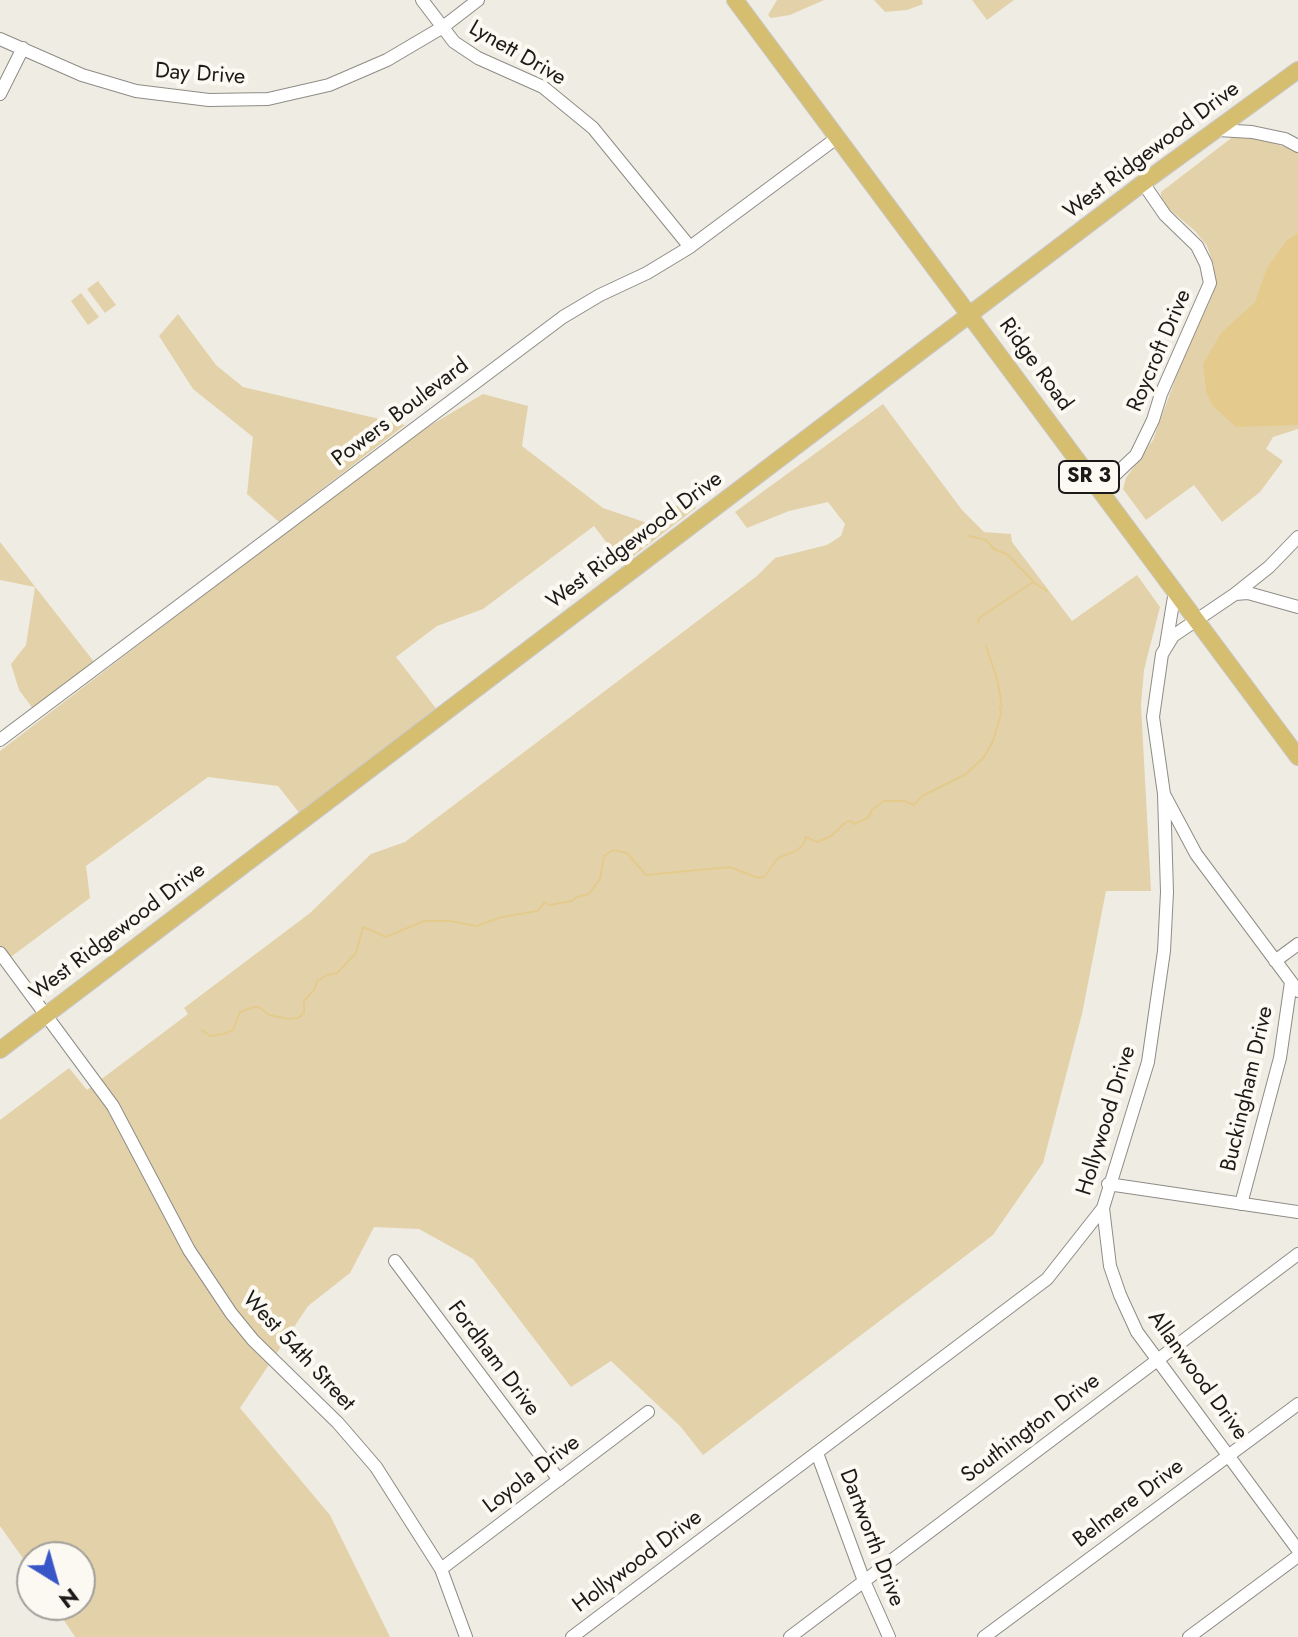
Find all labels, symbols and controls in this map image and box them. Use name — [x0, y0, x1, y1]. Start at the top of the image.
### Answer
street label: Lynett Drive — [464, 16, 570, 92]
street label: Day Drive — [154, 59, 246, 91]
street label: West Ridgewood Drive — [1059, 76, 1245, 226]
street label: Roycroft Drive — [1122, 286, 1198, 416]
street label: Ridge Road — [992, 313, 1078, 417]
street label: Powers Boulevard — [327, 353, 475, 473]
road number: SR 3 — [1059, 461, 1119, 493]
street label: West Ridgewood Drive — [542, 466, 728, 616]
street label: West Ridgewood Drive — [25, 857, 211, 1007]
street label: Buckingham Drive — [1216, 1004, 1280, 1174]
street label: Hollywood Drive — [1072, 1043, 1142, 1199]
street label: West 54th Street — [236, 1287, 360, 1417]
street label: Fordham Drive — [441, 1296, 545, 1422]
street label: Allanwood Drive — [1141, 1306, 1253, 1446]
street label: Southington Drive — [957, 1368, 1105, 1490]
street label: Loyola Drive — [478, 1430, 586, 1520]
street label: Belmere Drive — [1069, 1454, 1189, 1554]
street label: Dartworth Drive — [833, 1466, 909, 1610]
street label: Hollywood Drive — [568, 1505, 708, 1619]
north arrow — [16, 1541, 96, 1621]
text: N — [53, 1581, 86, 1617]

